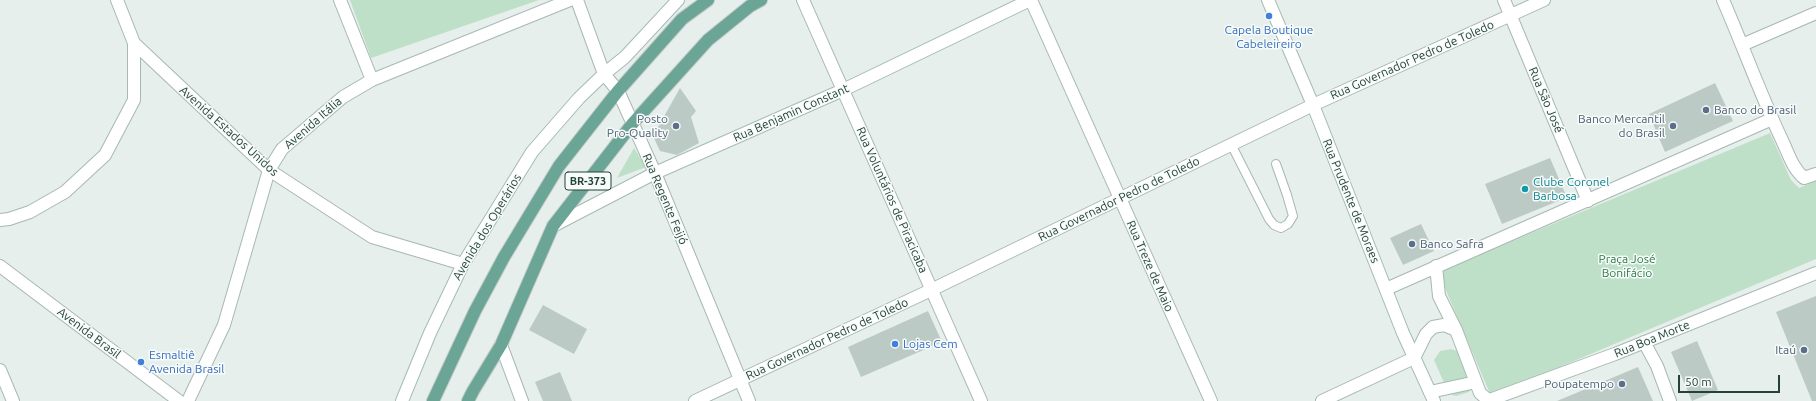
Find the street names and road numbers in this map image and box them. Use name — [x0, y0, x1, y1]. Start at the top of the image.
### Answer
street label: Rua Governador Pedro de Toledo — [1328, 17, 1496, 103]
street label: Rua São José — [1526, 65, 1566, 135]
street label: Rua Benjamin Constant — [731, 81, 851, 145]
street label: Avenida Estados Unidos — [177, 83, 281, 179]
street label: Avenida Itália — [281, 94, 345, 152]
street label: Rua Voluntários de Piracicaba — [853, 125, 931, 275]
street label: Rua Prudente de Moraes — [1319, 137, 1383, 265]
street label: Rua Regente Feijó — [639, 151, 691, 247]
street label: Rua Governador Pedro de Toledo — [1036, 154, 1202, 244]
street label: Avenida dos Operários — [450, 171, 524, 283]
road number: BR-373 — [565, 172, 611, 190]
street label: Rua Treze de Maio — [1123, 218, 1177, 314]
street label: Rua Governador Pedro de Toledo — [743, 295, 911, 383]
street label: Avenida Brasil — [55, 305, 123, 361]
street label: Rua Boa Morte — [1612, 317, 1692, 361]

